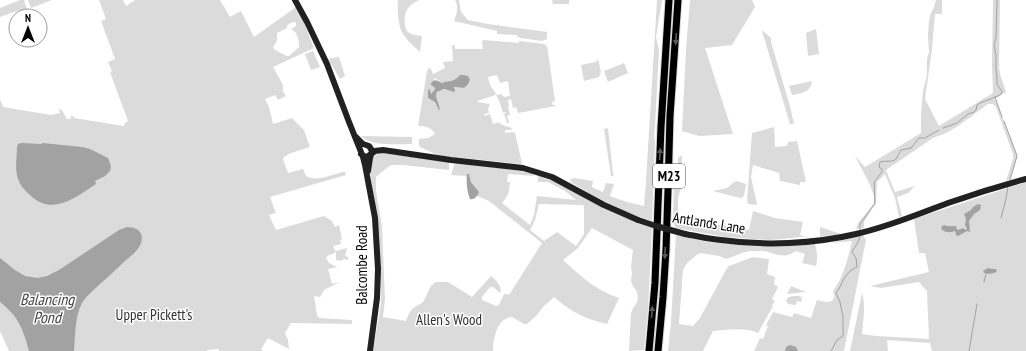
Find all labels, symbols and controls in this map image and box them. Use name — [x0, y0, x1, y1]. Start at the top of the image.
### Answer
north arrow — [8, 8, 48, 48]
text: N — [25, 11, 31, 25]
one-way arrow — [672, 33, 679, 45]
one-way arrow — [656, 148, 663, 160]
road number: M23 — [653, 164, 685, 188]
street label: Antlands Lane — [671, 207, 747, 238]
street label: Balcombe Road — [352, 225, 371, 305]
one-way arrow — [662, 247, 669, 259]
water label: Balancing Pond — [20, 289, 75, 327]
park label: Upper Pickett's — [116, 305, 192, 324]
one-way arrow — [649, 306, 656, 318]
park label: Allen's Wood — [416, 310, 482, 329]

